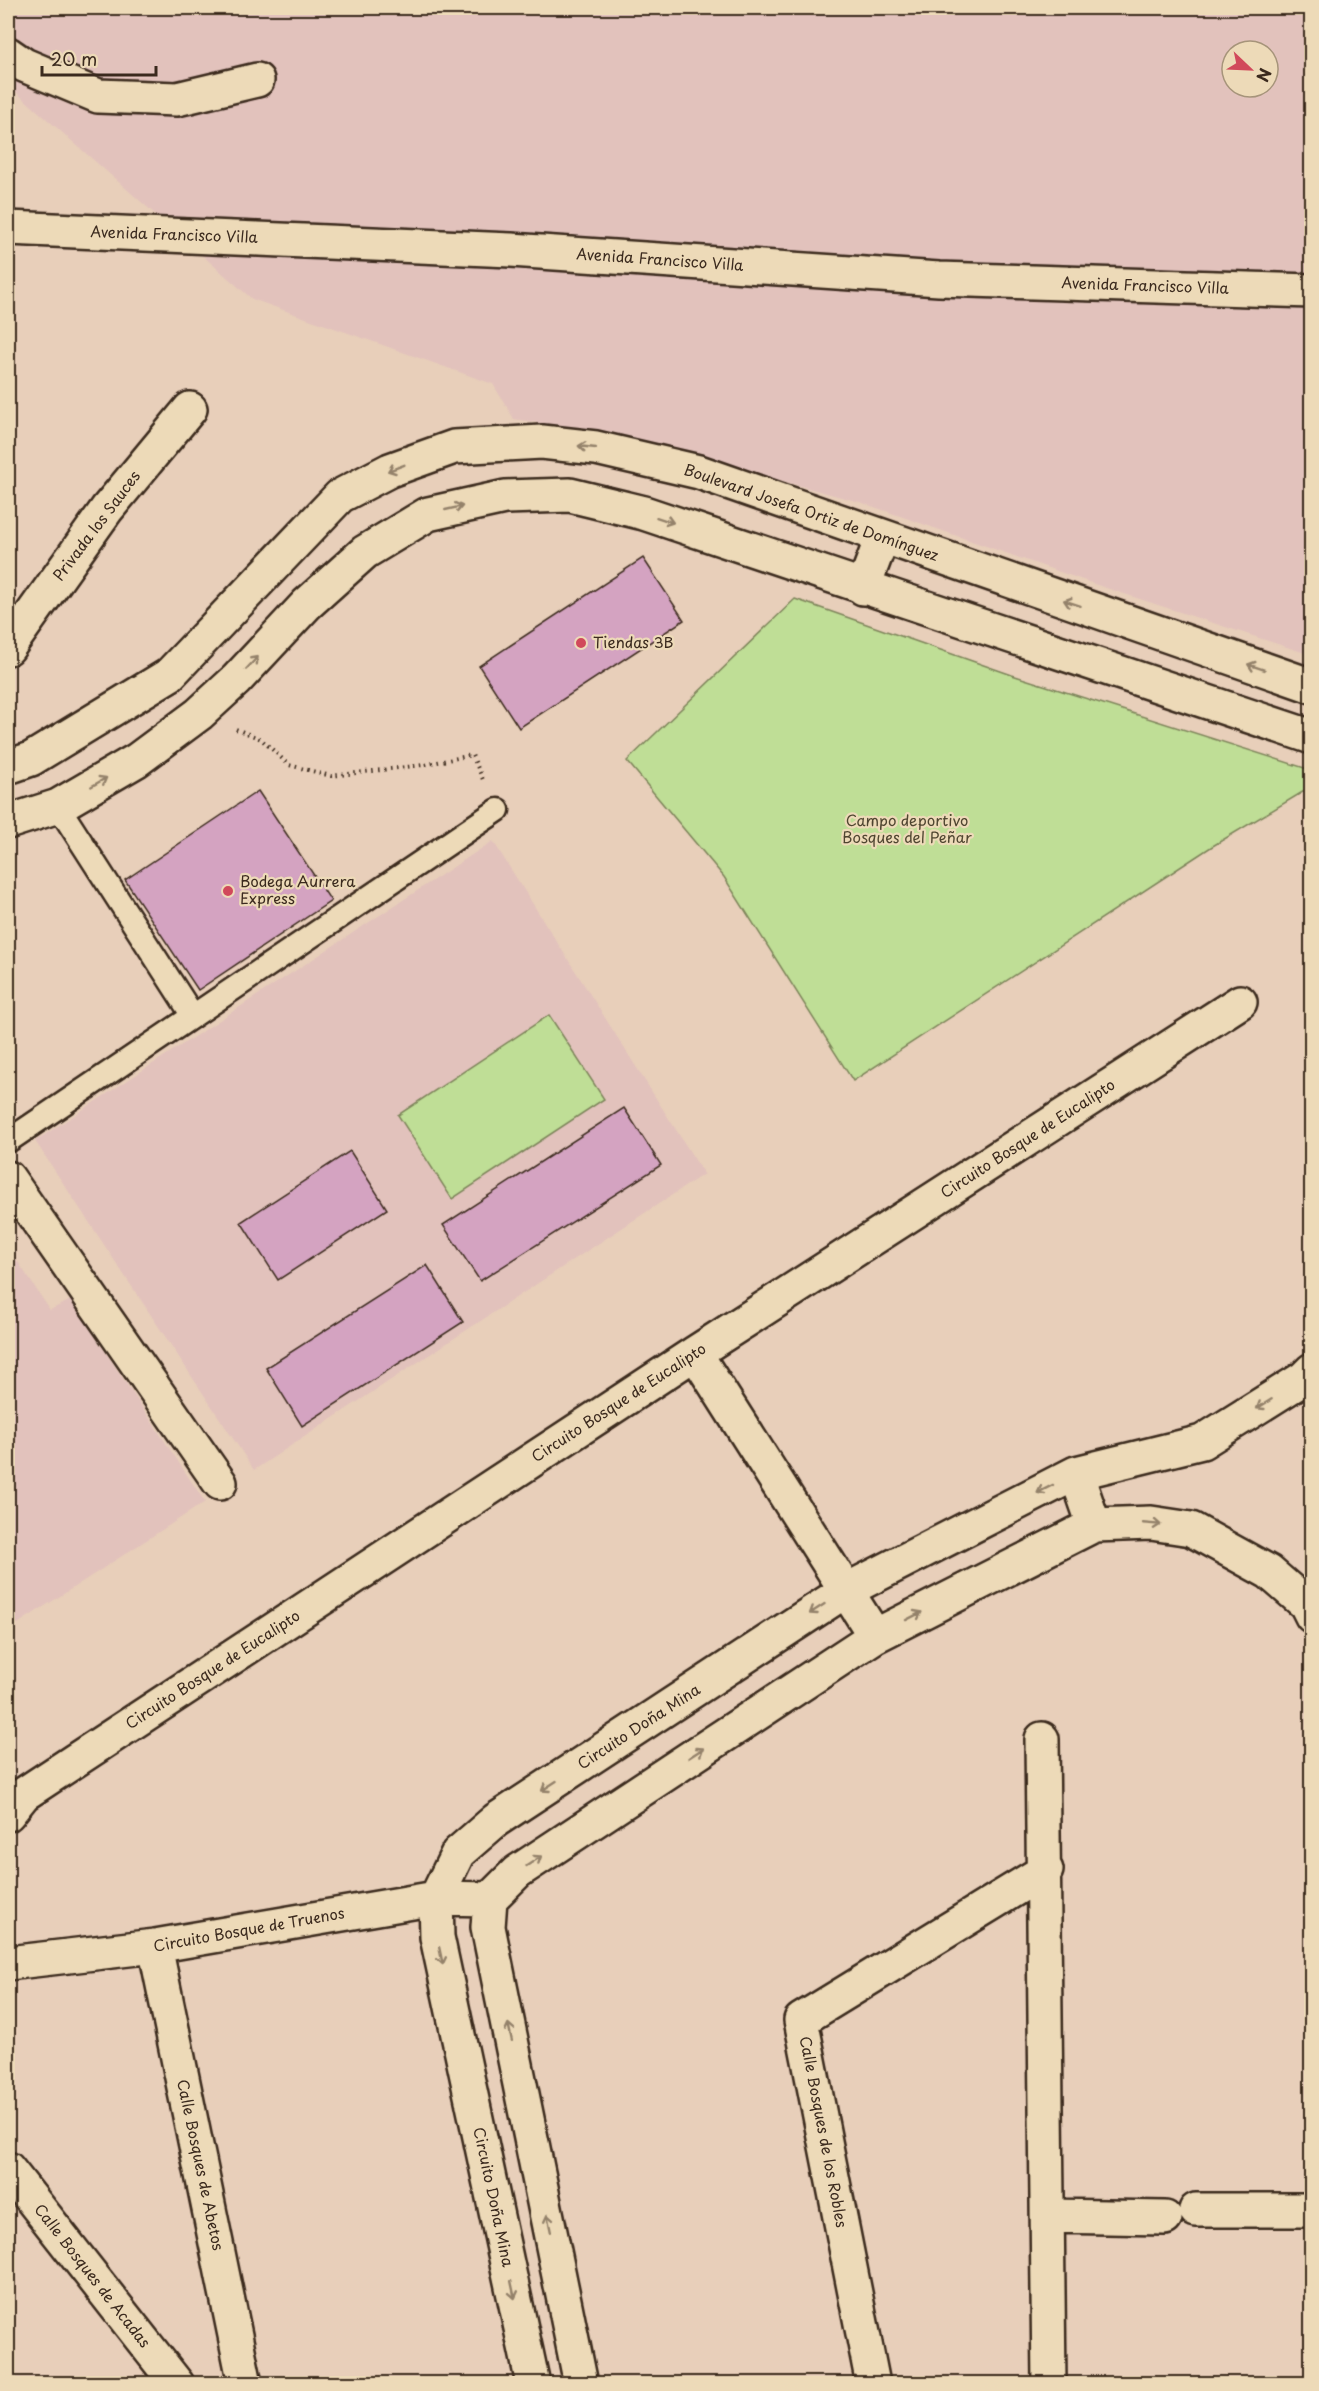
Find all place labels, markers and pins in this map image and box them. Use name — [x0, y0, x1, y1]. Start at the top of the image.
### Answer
place label: Tiendas 3B — [593, 630, 674, 653]
marker: Tiendas 3B — [574, 636, 588, 650]
place label: Bodega Aurrera Express — [240, 869, 356, 909]
marker: Bodega Aurrera Express — [221, 884, 235, 898]

